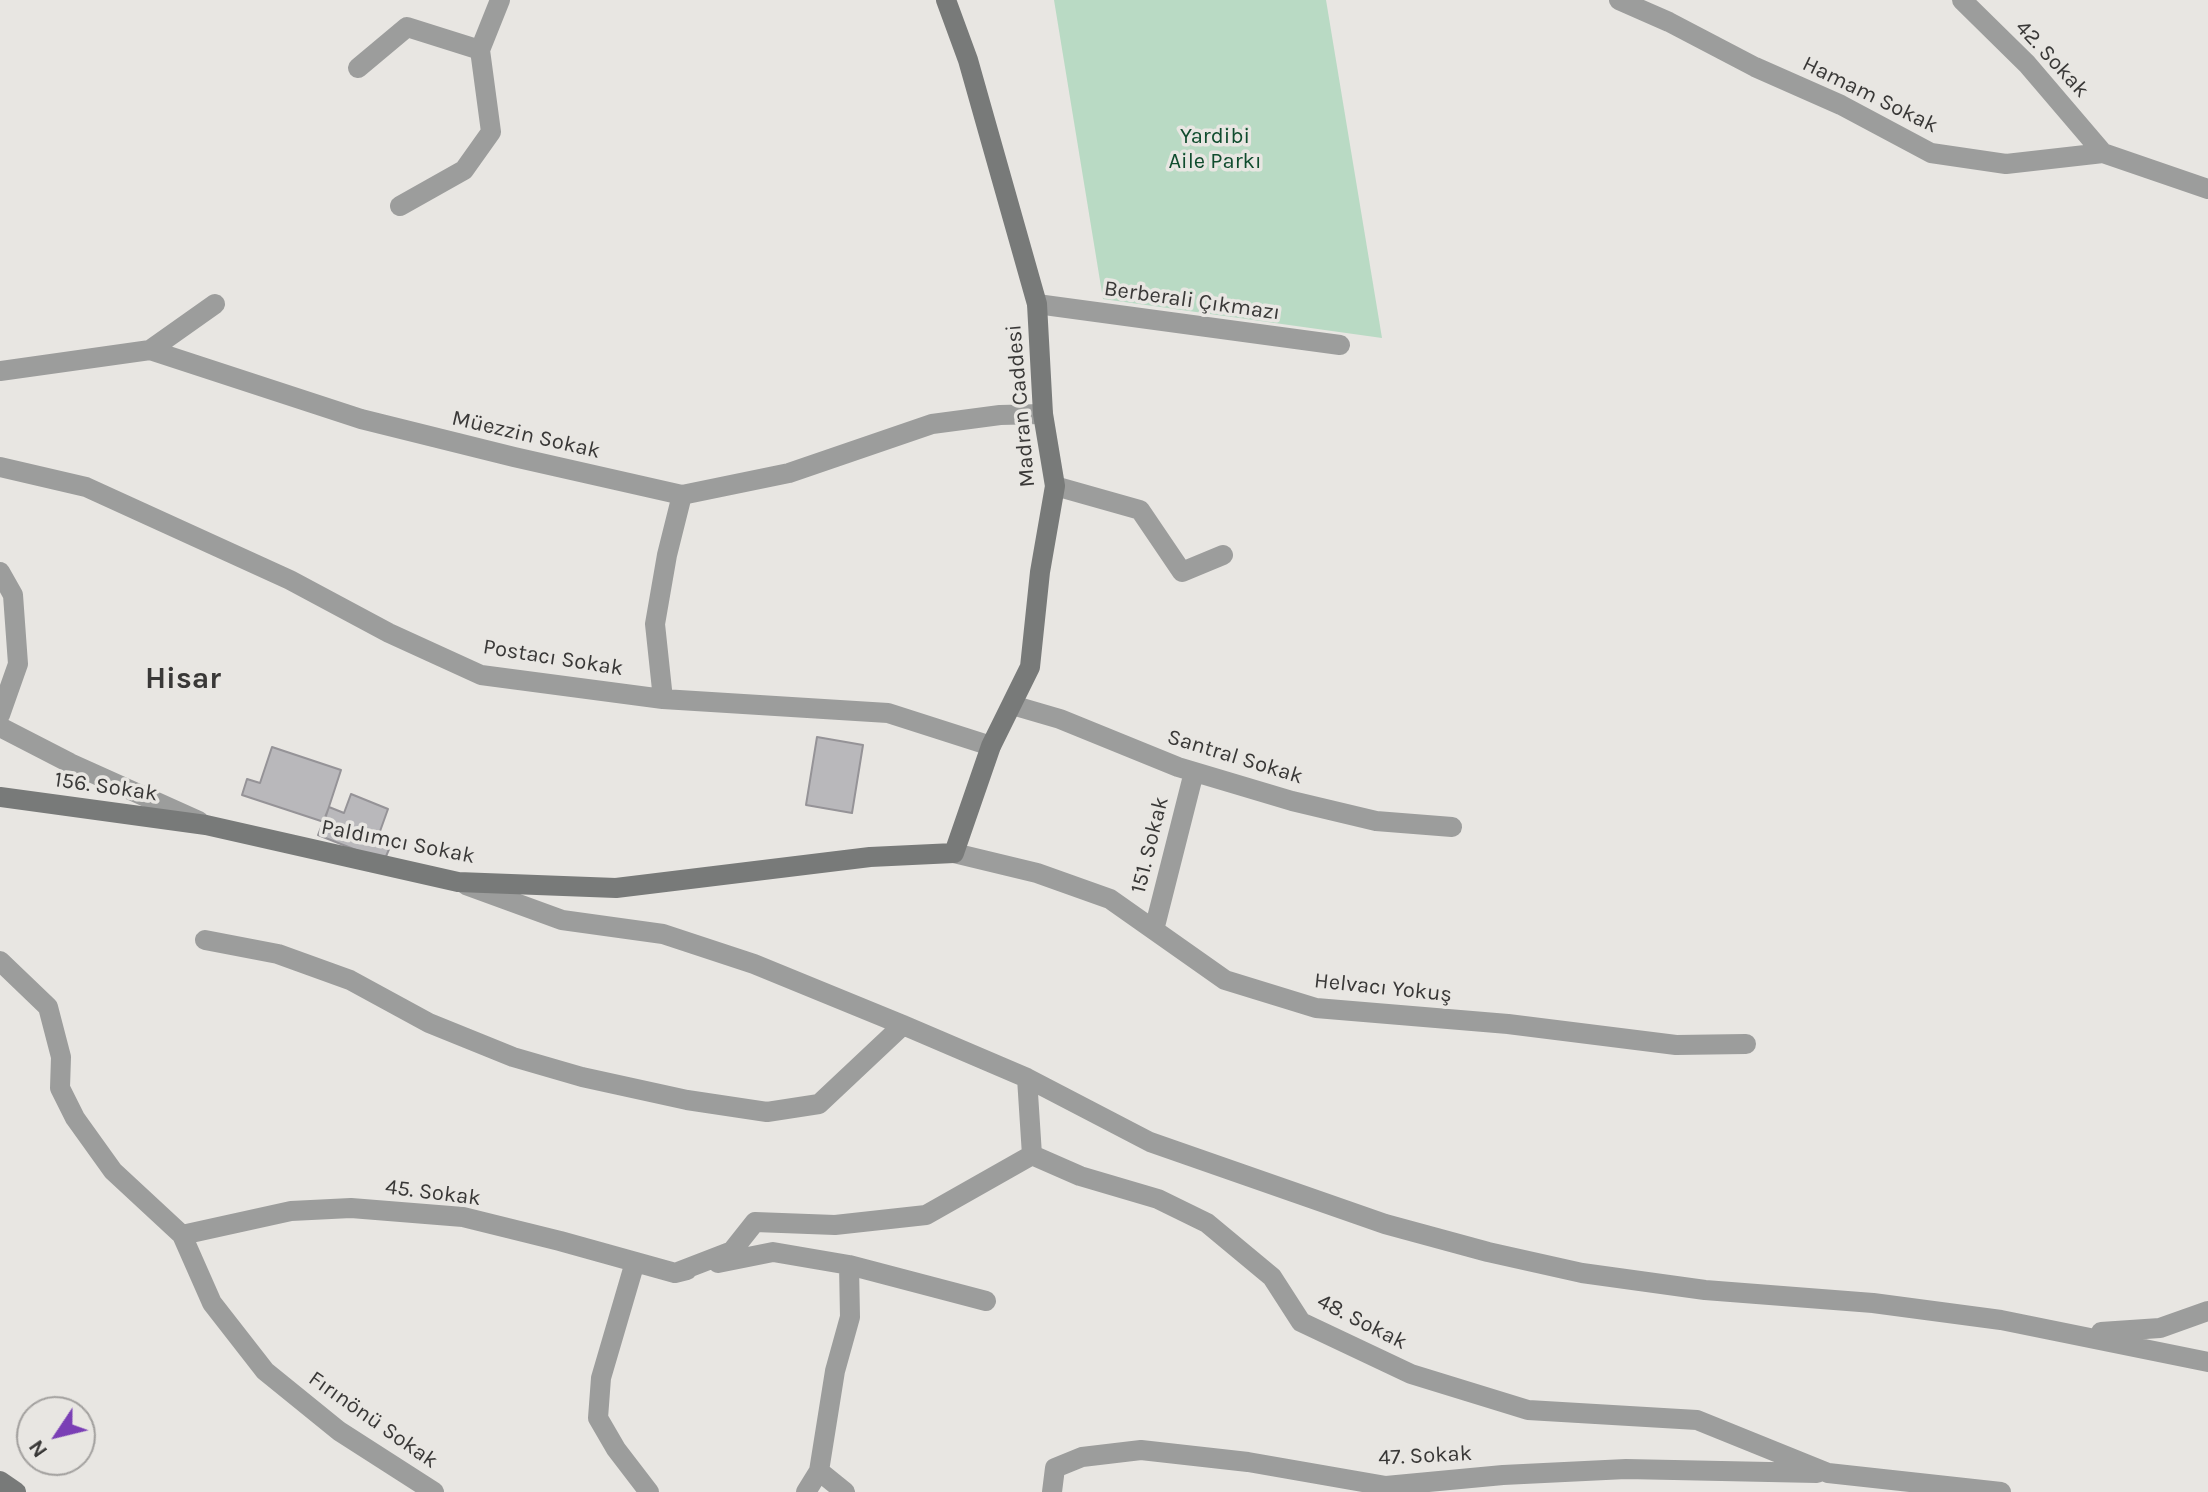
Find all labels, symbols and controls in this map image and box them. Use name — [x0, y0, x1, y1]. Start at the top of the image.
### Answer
street label: 42. Sokak — [2009, 15, 2095, 103]
street label: Hamam Sokak — [1798, 51, 1942, 139]
park label: Yardibi Aile Parkı — [1168, 124, 1262, 176]
street label: Berberali Çıkmazı — [1102, 276, 1282, 326]
street label: Madran Caddesi — [1001, 323, 1041, 489]
street label: Müezzin Sokak — [449, 405, 603, 465]
street label: Postacı Sokak — [481, 634, 625, 682]
district label: Hisar — [145, 661, 221, 697]
street label: Santral Sokak — [1164, 724, 1306, 790]
street label: 156. Sokak — [53, 767, 159, 807]
street label: 151. Sokak — [1125, 794, 1175, 896]
street label: Paldımcı Sokak — [319, 814, 477, 870]
street label: Helvacı Yokuş — [1313, 968, 1453, 1008]
street label: 45. Sokak — [384, 1174, 482, 1212]
street label: 48. Sokak — [1313, 1288, 1411, 1356]
street label: Fırınönü Sokak — [303, 1366, 443, 1474]
north arrow — [16, 1396, 96, 1476]
text: N — [23, 1435, 53, 1463]
street label: 47. Sokak — [1377, 1440, 1473, 1472]

